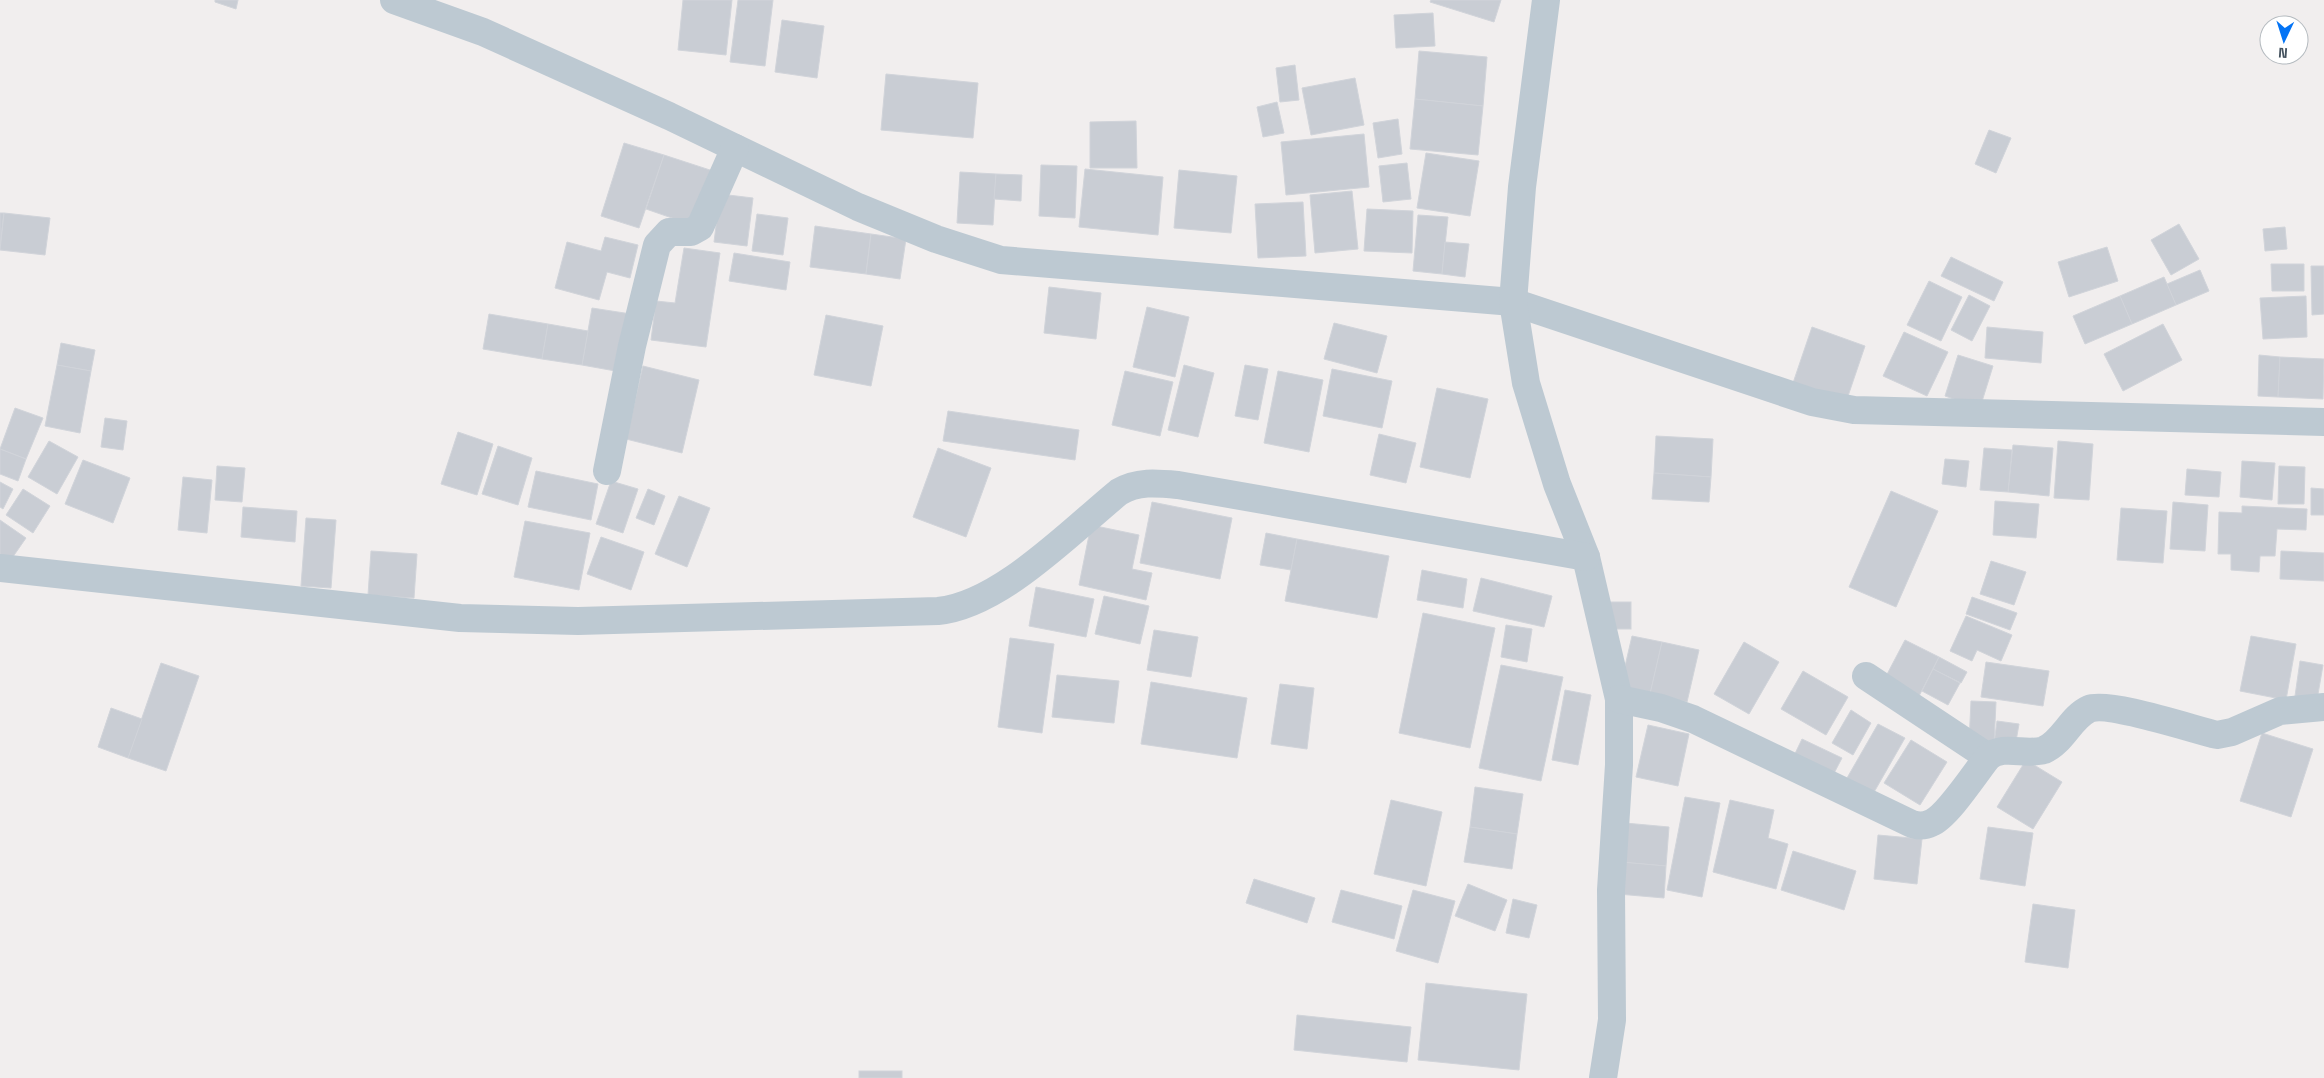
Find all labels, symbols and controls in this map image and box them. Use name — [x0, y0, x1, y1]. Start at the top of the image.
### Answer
north arrow — [2259, 15, 2309, 65]
text: N — [2278, 44, 2288, 62]

